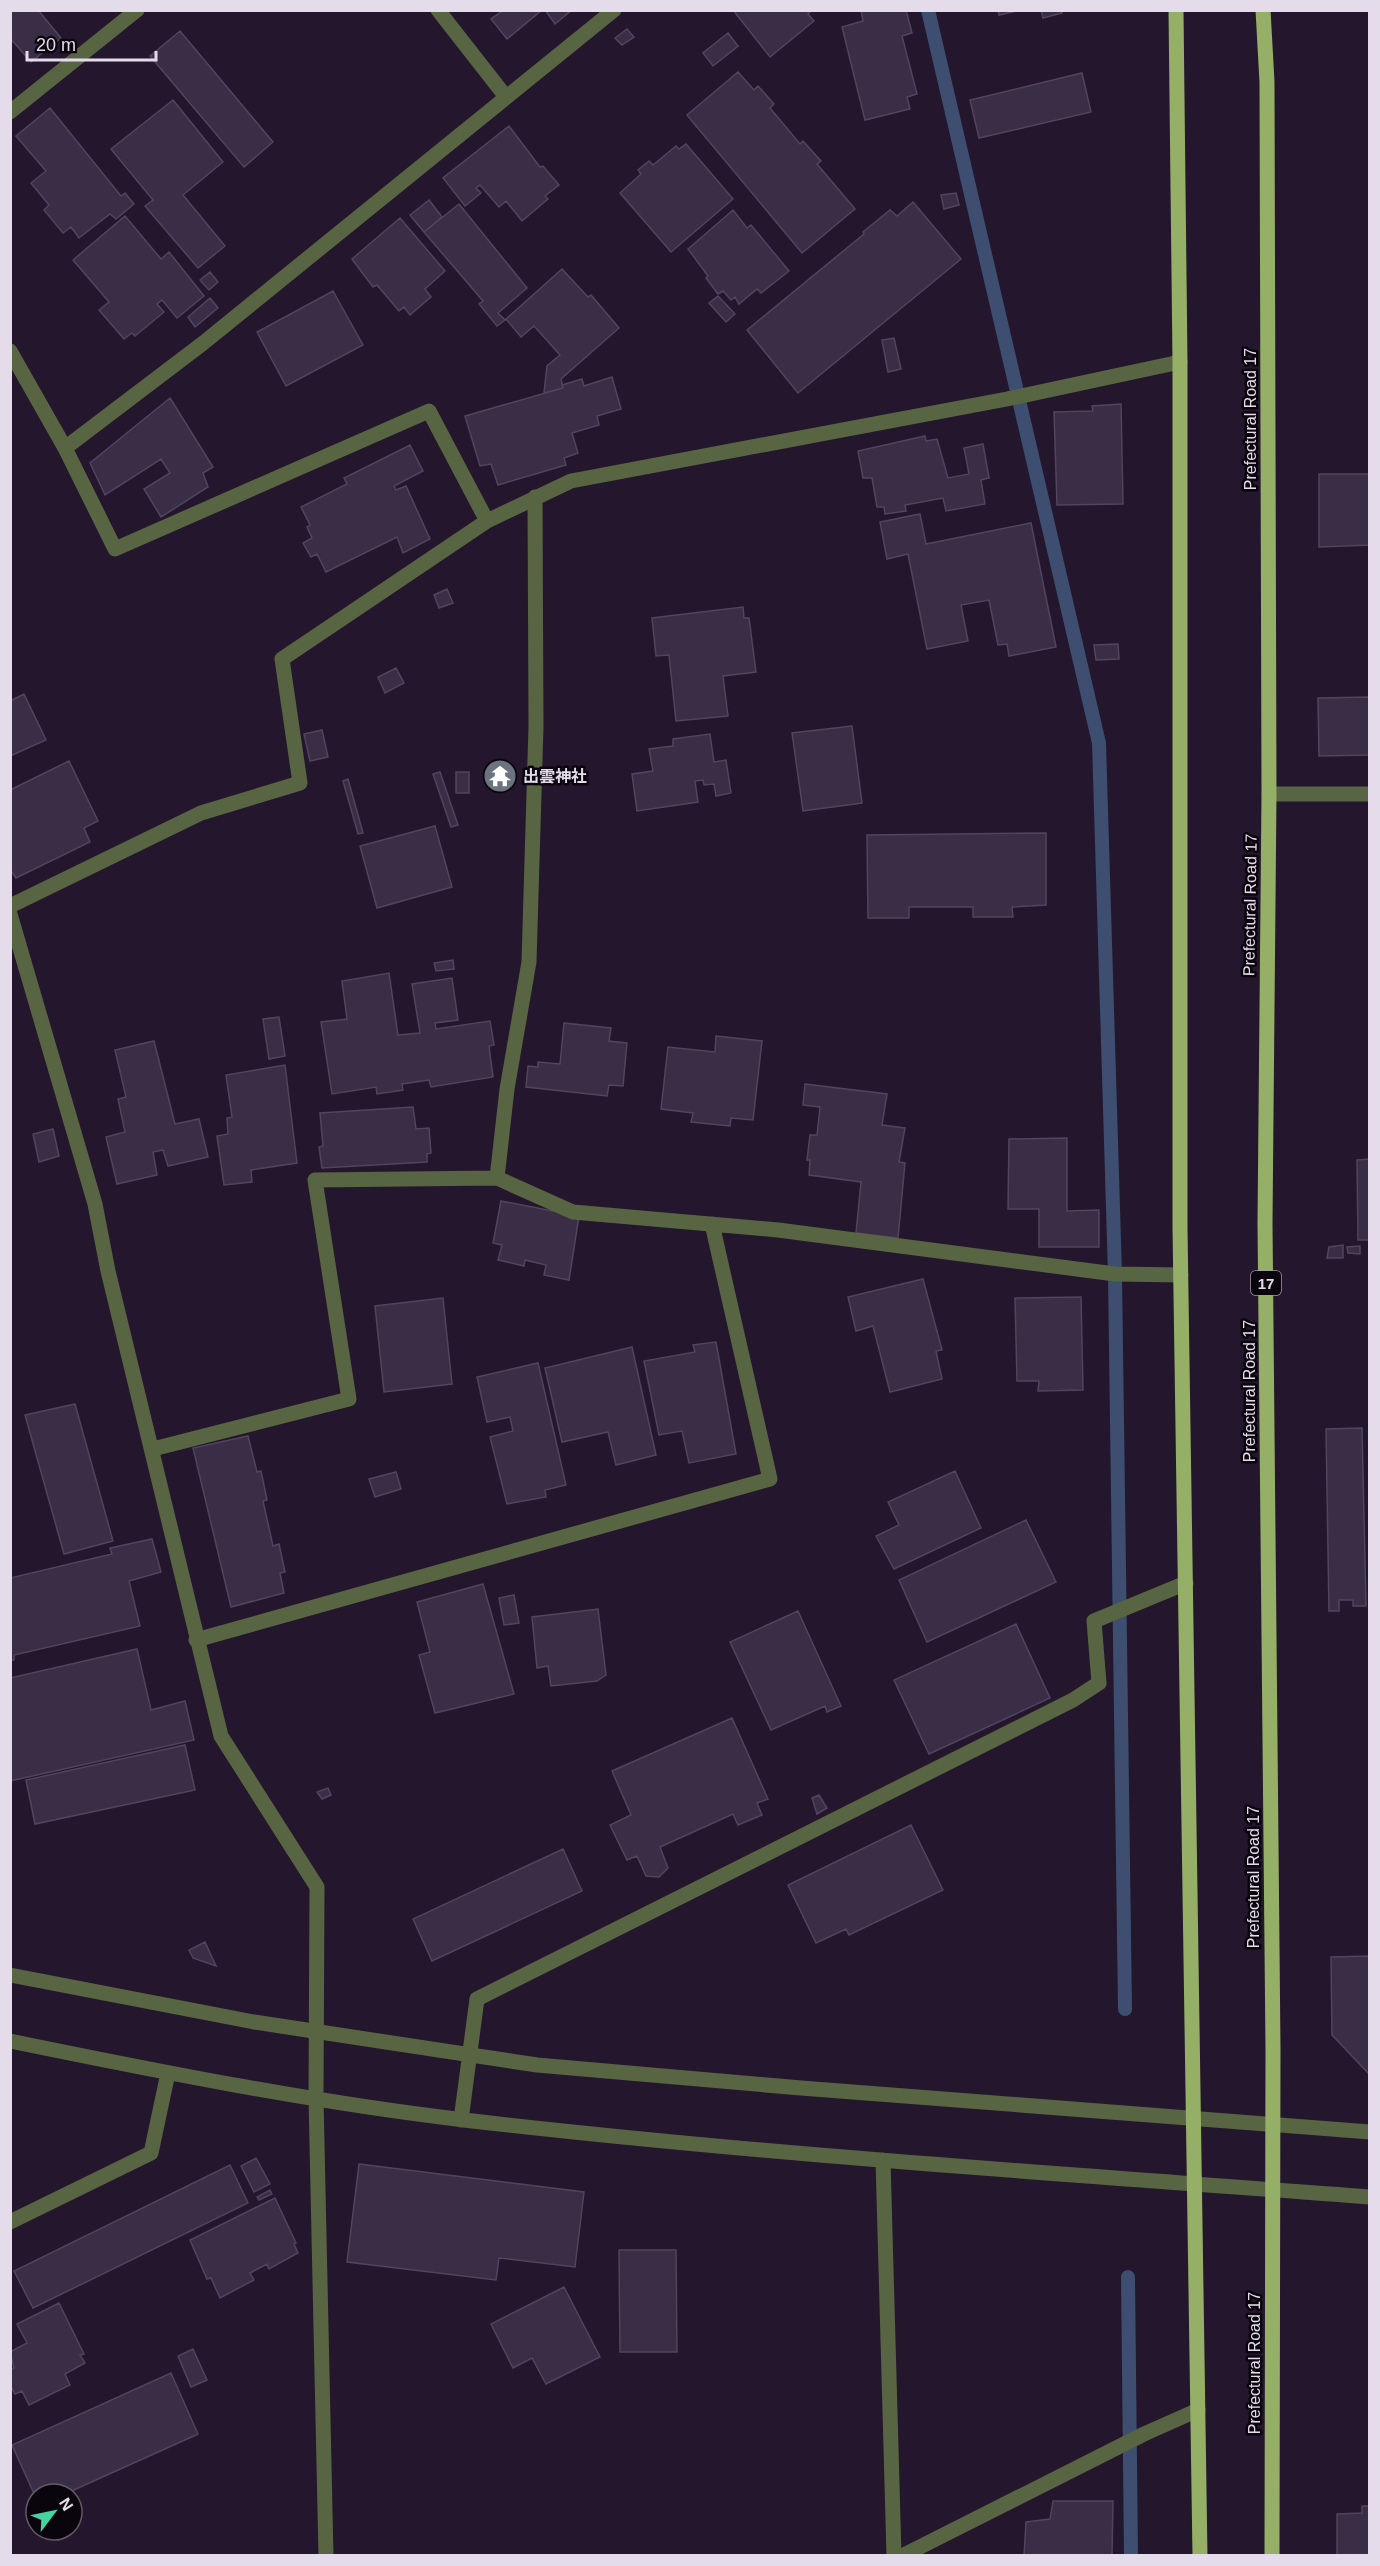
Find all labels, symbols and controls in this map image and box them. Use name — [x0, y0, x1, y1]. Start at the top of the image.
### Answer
scale bar — [27, 24, 156, 62]
text: 20 m — [36, 35, 76, 55]
street label: Prefectural Road 17 — [1242, 348, 1259, 490]
temple icon: 出雲神社 — [482, 758, 518, 794]
place label: 出雲神社 — [523, 767, 587, 785]
street label: Prefectural Road 17 — [1240, 834, 1260, 976]
road number: 17 — [1251, 1271, 1281, 1295]
street label: Prefectural Road 17 — [1241, 1320, 1258, 1462]
street label: Prefectural Road 17 — [1245, 1806, 1262, 1948]
street label: Prefectural Road 17 — [1246, 2292, 1263, 2434]
north arrow — [24, 2482, 84, 2542]
text: N — [56, 2495, 77, 2514]

